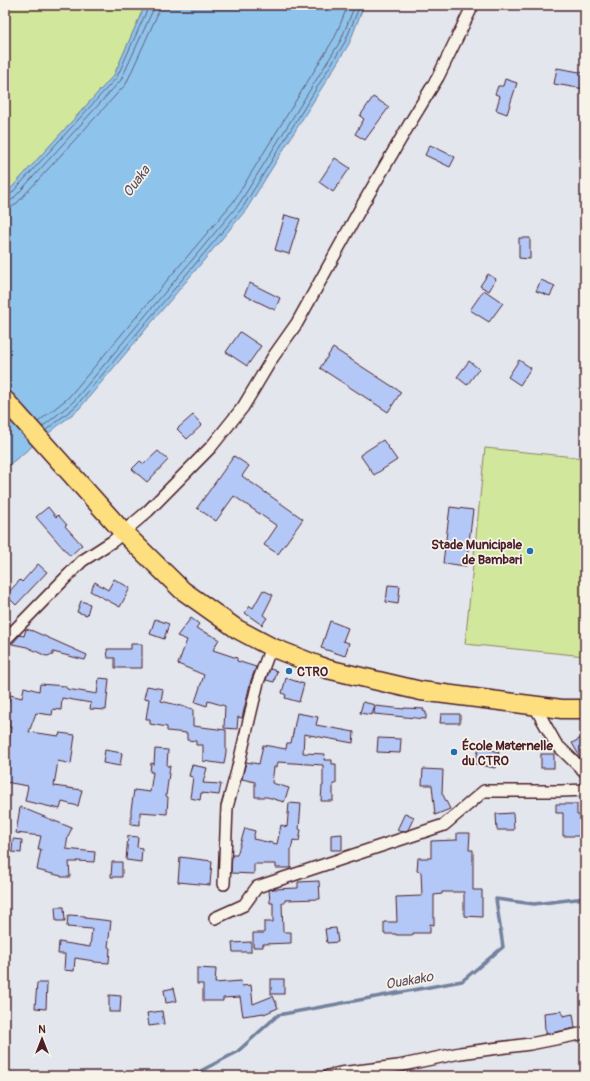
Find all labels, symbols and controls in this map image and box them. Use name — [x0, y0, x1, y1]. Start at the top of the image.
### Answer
water label: Ouaka — [119, 161, 155, 200]
place label: Stade Municipale de Bambari — [431, 537, 523, 568]
marker: Stade Municipale de Bambari — [525, 546, 535, 556]
place label: CTRO — [297, 664, 329, 680]
marker: CTRO — [284, 666, 294, 676]
place label: École Maternelle du CTRO — [462, 738, 553, 769]
marker: École Maternelle du CTRO — [449, 747, 459, 757]
water label: Ouakako — [384, 968, 436, 993]
north arrow — [22, 1019, 62, 1059]
text: N — [38, 1023, 46, 1036]

